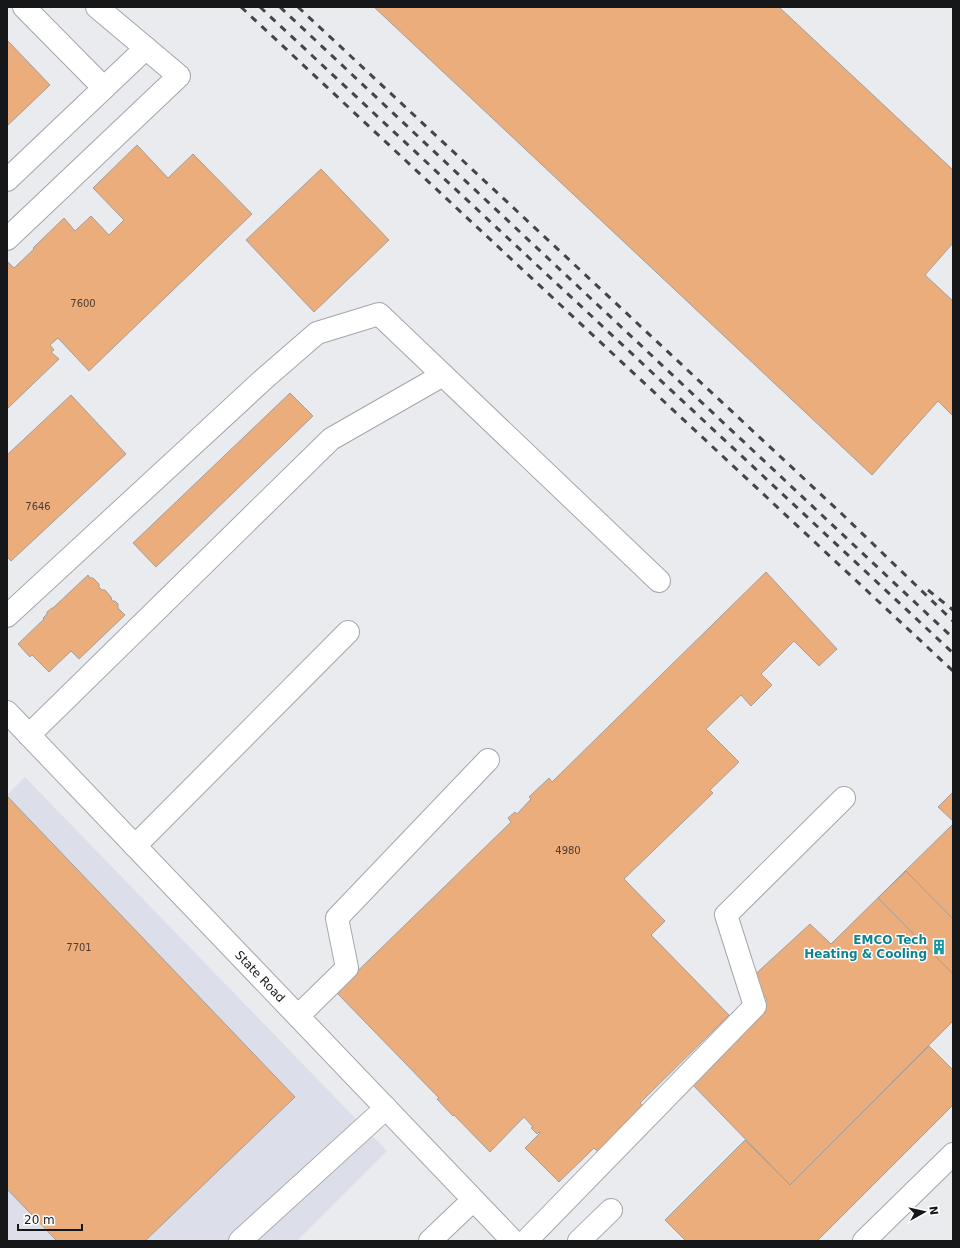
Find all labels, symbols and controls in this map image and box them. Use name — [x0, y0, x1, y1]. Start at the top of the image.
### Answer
house number: 7600 — [70, 298, 96, 309]
house number: 7646 — [25, 501, 51, 512]
house number: 4980 — [555, 845, 581, 856]
place label: EMCO Tech Heating & Cooling — [804, 933, 927, 961]
building icon: EMCO Tech Heating & Cooling — [930, 938, 948, 956]
house number: 7701 — [66, 942, 92, 953]
street label: State Road — [232, 948, 288, 1005]
north arrow — [904, 1192, 944, 1232]
text: N — [926, 1205, 940, 1216]
scale bar — [18, 1206, 82, 1232]
text: 20 m — [24, 1213, 55, 1227]

